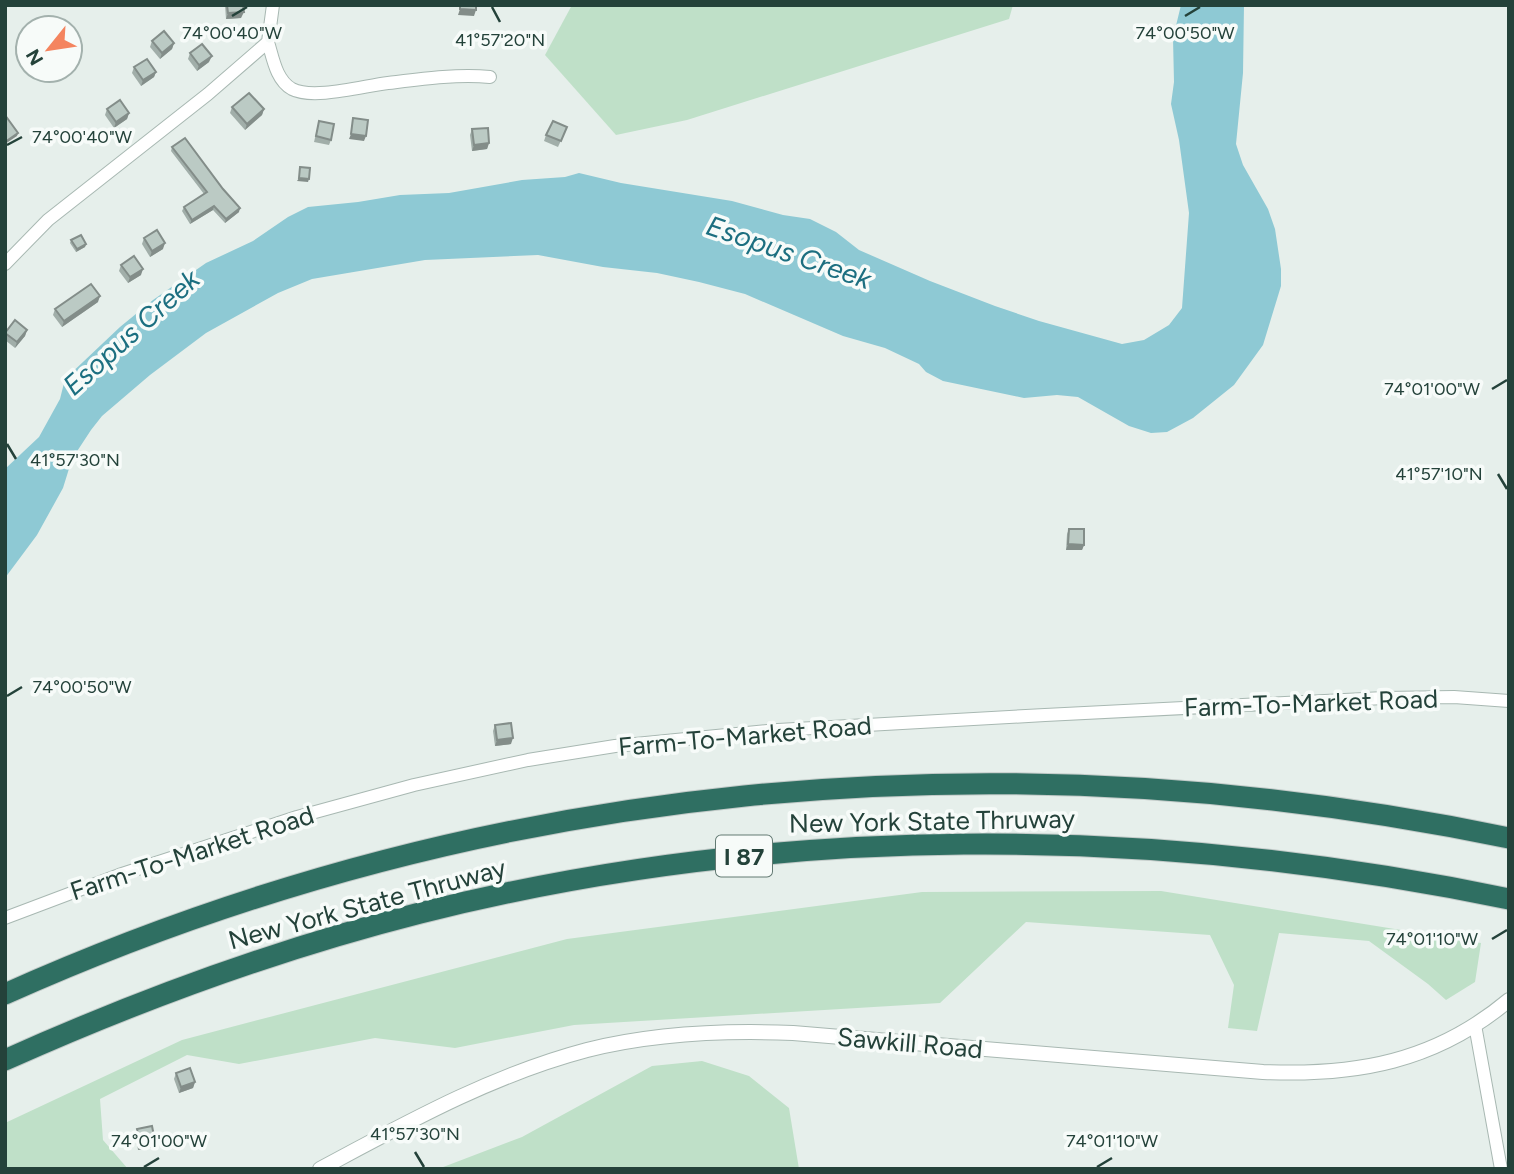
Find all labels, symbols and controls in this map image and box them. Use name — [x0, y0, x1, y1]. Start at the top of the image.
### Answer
north arrow — [14, 14, 84, 84]
text: 74°00'40"W — [182, 22, 283, 44]
text: 74°00'50"W — [1135, 22, 1235, 44]
text: 41°57'20"N — [455, 29, 545, 51]
text: N — [21, 45, 48, 69]
text: 74°00'40"W — [32, 126, 133, 148]
water label: Esopus Creek — [702, 208, 877, 297]
water label: Esopus Creek — [56, 261, 207, 402]
text: 74°01'00"W — [1384, 378, 1481, 400]
text: 41°57'30"N — [30, 449, 120, 471]
text: 41°57'10"N — [1395, 463, 1483, 485]
text: 74°00'50"W — [32, 676, 132, 698]
street label: Farm-To-Market Road — [1183, 683, 1439, 723]
street label: Farm-To-Market Road — [617, 709, 873, 763]
street label: Farm-To-Market Road — [66, 798, 318, 908]
street label: New York State Thruway — [789, 802, 1076, 839]
road number: I 87 — [716, 836, 772, 876]
street label: New York State Thruway — [225, 851, 510, 956]
text: 74°01'10"W — [1386, 928, 1479, 950]
street label: Sawkill Road — [836, 1021, 984, 1065]
text: 41°57'30"N — [370, 1123, 460, 1145]
text: 74°01'00"W — [111, 1130, 208, 1152]
text: 74°01'10"W — [1066, 1130, 1159, 1152]

